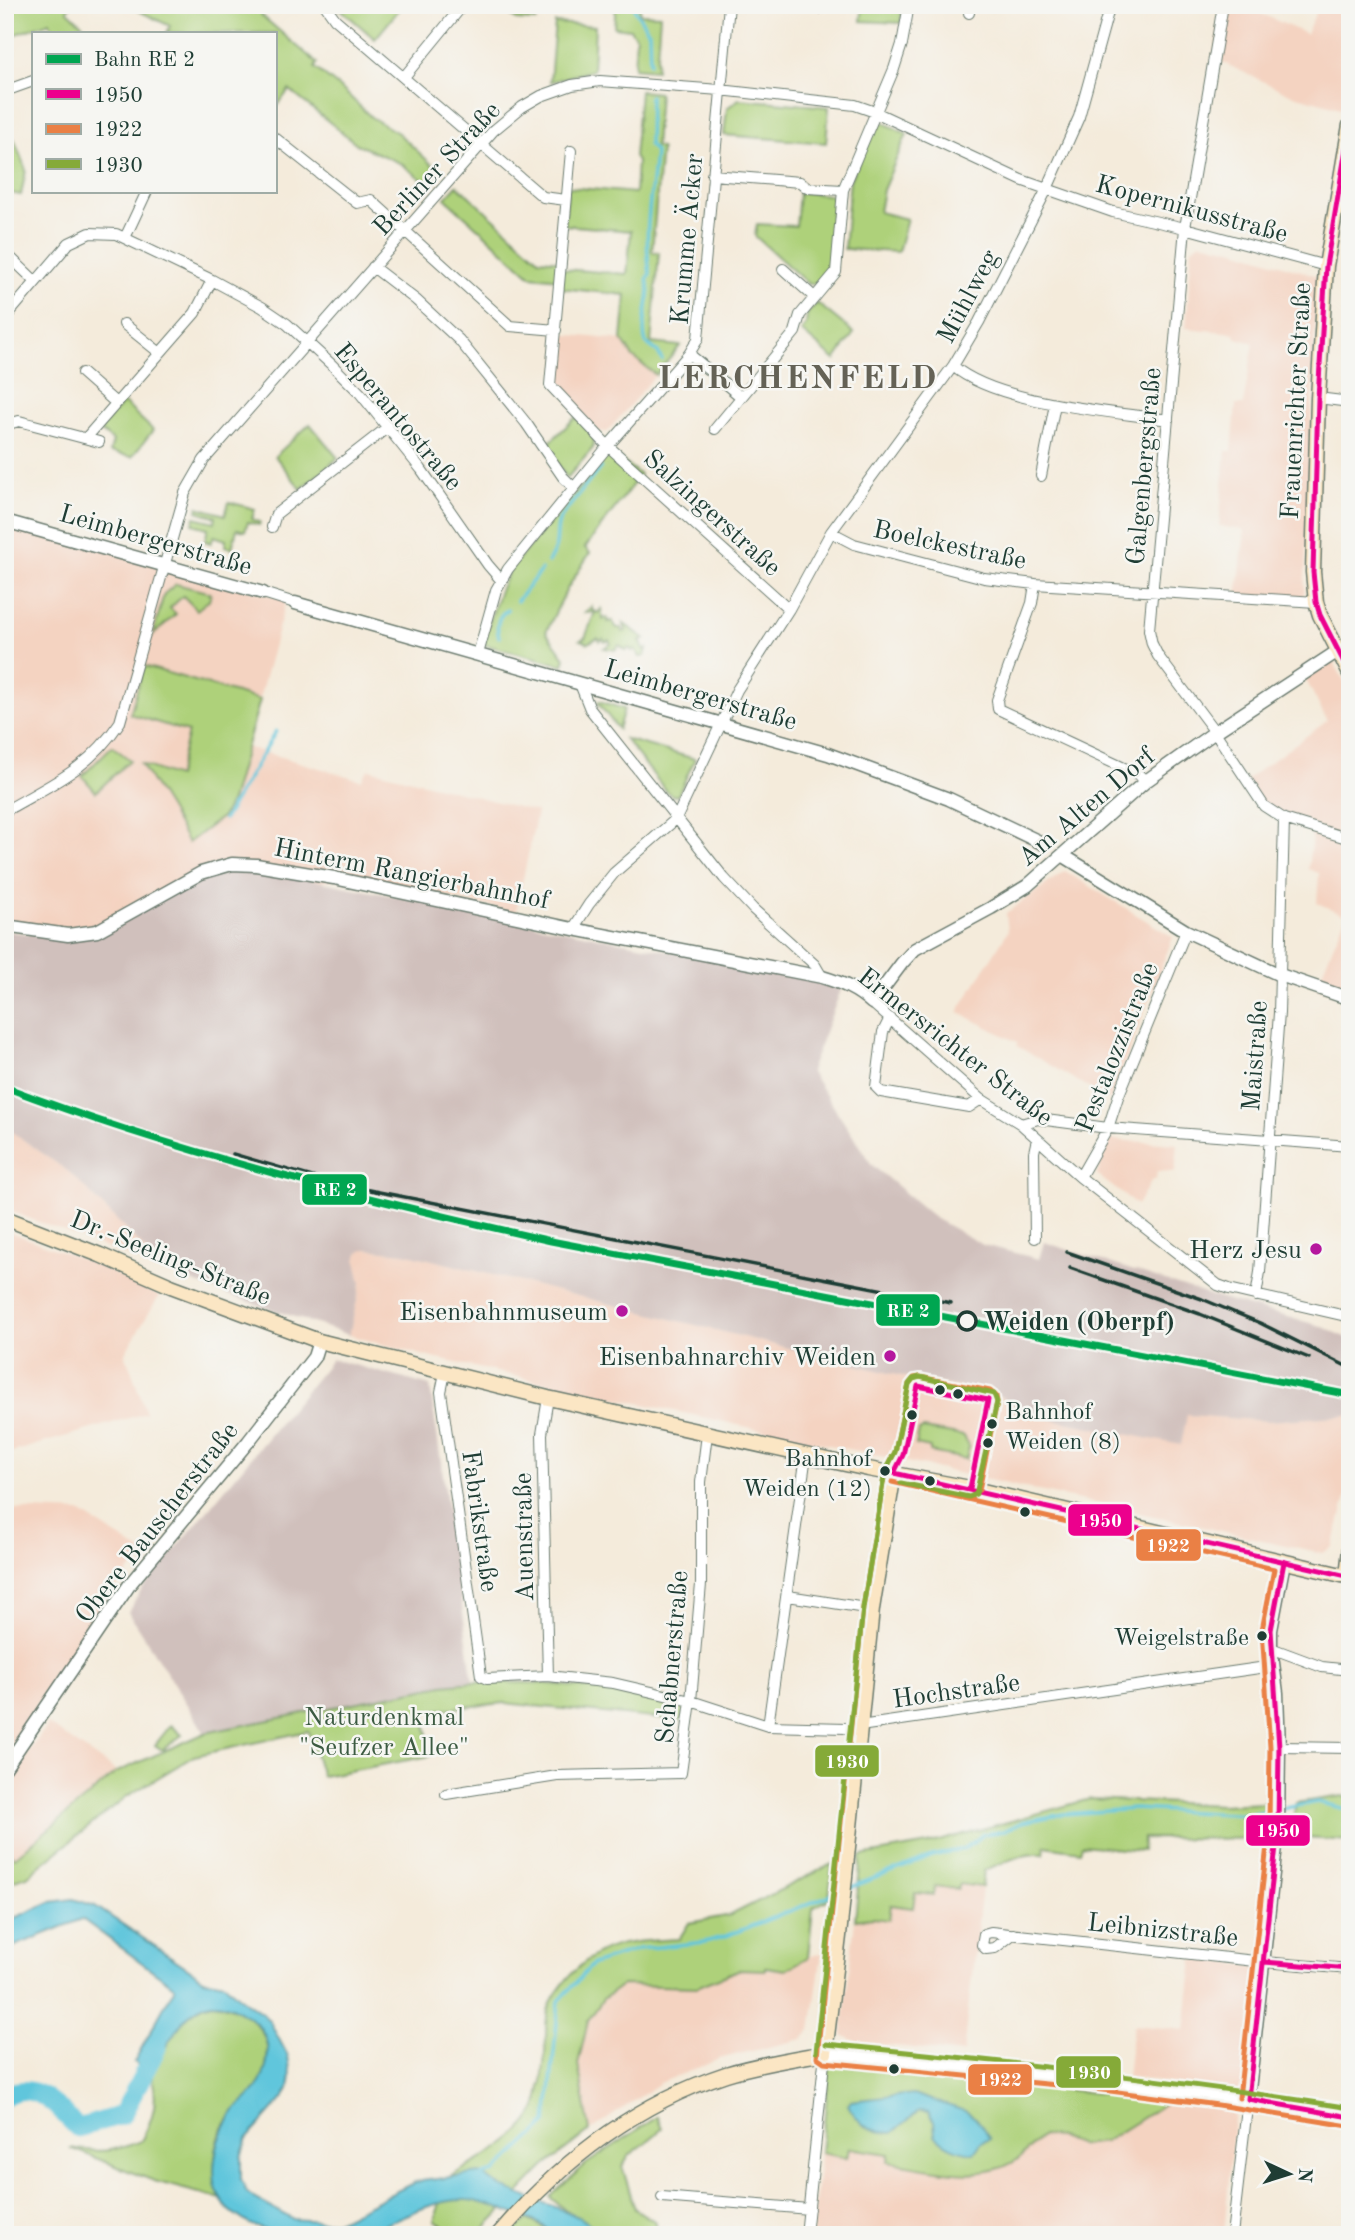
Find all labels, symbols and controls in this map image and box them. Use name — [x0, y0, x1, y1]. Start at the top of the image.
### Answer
legend — [32, 32, 276, 192]
text: Bahn RE 2 — [94, 50, 195, 71]
text: 1950 — [94, 86, 143, 107]
street label: Berliner Straße — [369, 97, 506, 241]
text: 1922 — [94, 120, 143, 141]
street label: Krumme Äcker — [665, 152, 708, 326]
text: 1930 — [94, 156, 143, 177]
street label: Kopernikusstraße — [1093, 172, 1290, 248]
street label: Mühlweg — [933, 246, 1004, 348]
street label: Frauenrichter Straße — [1278, 282, 1316, 520]
street label: Esperantostraße — [328, 339, 466, 496]
district label: LERCHENFELD — [658, 363, 938, 396]
street label: Galgenbergstraße — [1123, 366, 1167, 566]
street label: Salzingerstraße — [638, 445, 785, 582]
street label: Leimbergerstraße — [56, 501, 255, 581]
street label: Boelckestraße — [871, 517, 1029, 575]
street label: Leimbergerstraße — [601, 656, 800, 736]
street label: Am Alten Dorf — [1014, 742, 1162, 872]
street label: Hinterm Rangierbahnhof — [272, 835, 553, 915]
street label: Pestalozzistraße — [1072, 959, 1164, 1136]
street label: Ermersrichter Straße — [852, 964, 1057, 1132]
street label: Maistraße — [1239, 1000, 1273, 1113]
line badge: RE 2 — [301, 1173, 368, 1206]
text: RE 2 — [313, 1182, 357, 1201]
street label: Dr.-Seeling-Straße — [66, 1207, 274, 1311]
place label: Herz Jesu — [1189, 1238, 1302, 1264]
marker: Herz Jesu — [1308, 1241, 1324, 1257]
line badge: RE 2 — [875, 1293, 941, 1327]
place label: Eisenbahnmuseum — [399, 1300, 608, 1326]
marker: Eisenbahnmuseum — [614, 1303, 630, 1319]
text: RE 2 — [886, 1303, 930, 1322]
place label: Weiden (Oberpf) — [983, 1310, 1175, 1336]
marker: Weiden (Oberpf) — [957, 1311, 977, 1331]
place label: Eisenbahnarchiv Weiden — [599, 1345, 876, 1371]
marker: Eisenbahnarchiv Weiden — [882, 1348, 898, 1364]
unlabelled marker — [933, 1383, 947, 1397]
unlabelled marker — [951, 1387, 965, 1401]
place label: Bahnhof Weiden (8) — [1005, 1401, 1121, 1455]
unlabelled marker — [905, 1408, 919, 1422]
marker: Bahnhof Weiden (8) — [985, 1417, 999, 1431]
street label: Obere Bauscherstraße — [71, 1418, 244, 1629]
unlabelled marker — [981, 1436, 995, 1450]
place label: Bahnhof Weiden (12) — [742, 1448, 873, 1502]
street label: Fabrikstraße — [456, 1449, 502, 1594]
marker: Bahnhof Weiden (12) — [878, 1464, 892, 1478]
street label: Auenstraße — [511, 1472, 539, 1602]
unlabelled marker — [923, 1474, 937, 1488]
line badge: 1950 — [1067, 1503, 1133, 1537]
unlabelled marker — [1018, 1505, 1032, 1519]
text: 1950 — [1078, 1513, 1122, 1532]
line badge: 1922 — [1135, 1528, 1202, 1562]
text: 1922 — [1146, 1538, 1190, 1557]
street label: Schabnerstraße — [652, 1569, 694, 1745]
place label: Weigelstraße — [1113, 1627, 1249, 1651]
marker: Weigelstraße — [1255, 1629, 1269, 1643]
street label: Hochstraße — [891, 1670, 1022, 1714]
park label: Naturdenkmal "Seufzer Allee" — [299, 1705, 469, 1761]
line badge: 1930 — [814, 1744, 880, 1778]
text: 1930 — [825, 1754, 869, 1773]
line badge: 1950 — [1245, 1814, 1311, 1847]
text: 1950 — [1256, 1823, 1300, 1842]
street label: Leibnizstraße — [1086, 1910, 1240, 1952]
line badge: 1930 — [1055, 2055, 1122, 2089]
unlabelled marker — [887, 2062, 901, 2076]
line badge: 1922 — [967, 2063, 1033, 2096]
text: 1930 — [1067, 2065, 1111, 2084]
text: 1922 — [978, 2072, 1022, 2091]
north arrow — [1254, 2138, 1324, 2208]
text: N — [1293, 2167, 1313, 2183]

